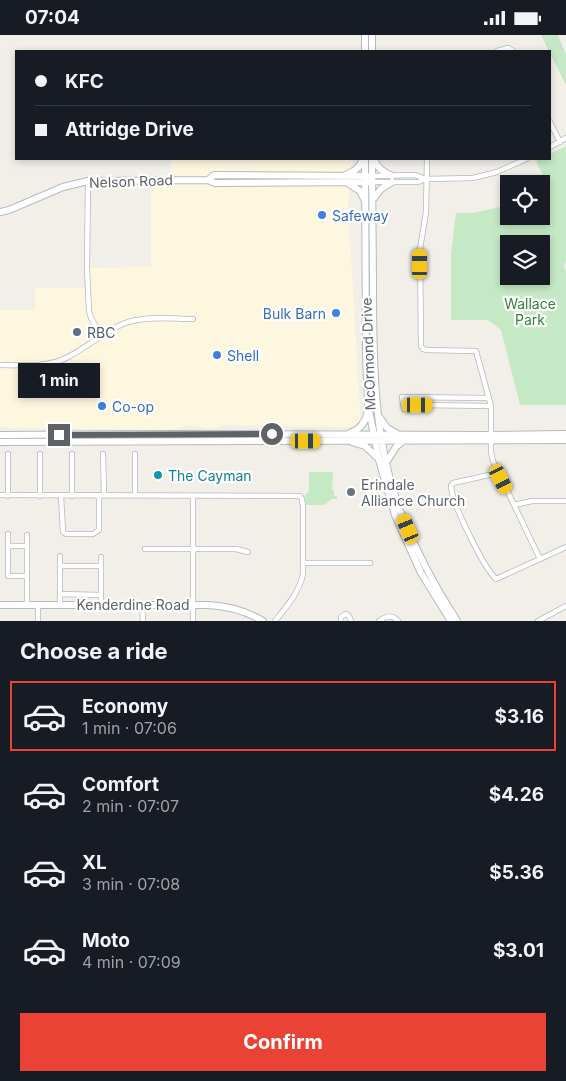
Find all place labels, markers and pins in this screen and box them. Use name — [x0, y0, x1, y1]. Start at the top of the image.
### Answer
place label: Safeway — [332, 207, 389, 224]
marker: Safeway — [316, 209, 328, 221]
place label: Bulk Barn — [263, 305, 326, 322]
marker: Bulk Barn — [330, 307, 342, 319]
place label: RBC — [87, 324, 115, 341]
marker: RBC — [71, 326, 83, 338]
place label: Shell — [227, 347, 259, 364]
marker: Shell — [211, 349, 223, 361]
place label: Co-op — [112, 398, 154, 415]
marker: Co-op — [96, 400, 108, 412]
place label: The Cayman — [168, 467, 252, 484]
marker: The Cayman — [152, 469, 164, 481]
place label: Erindale Alliance Church — [361, 476, 465, 509]
marker: Erindale Alliance Church — [345, 486, 357, 498]

